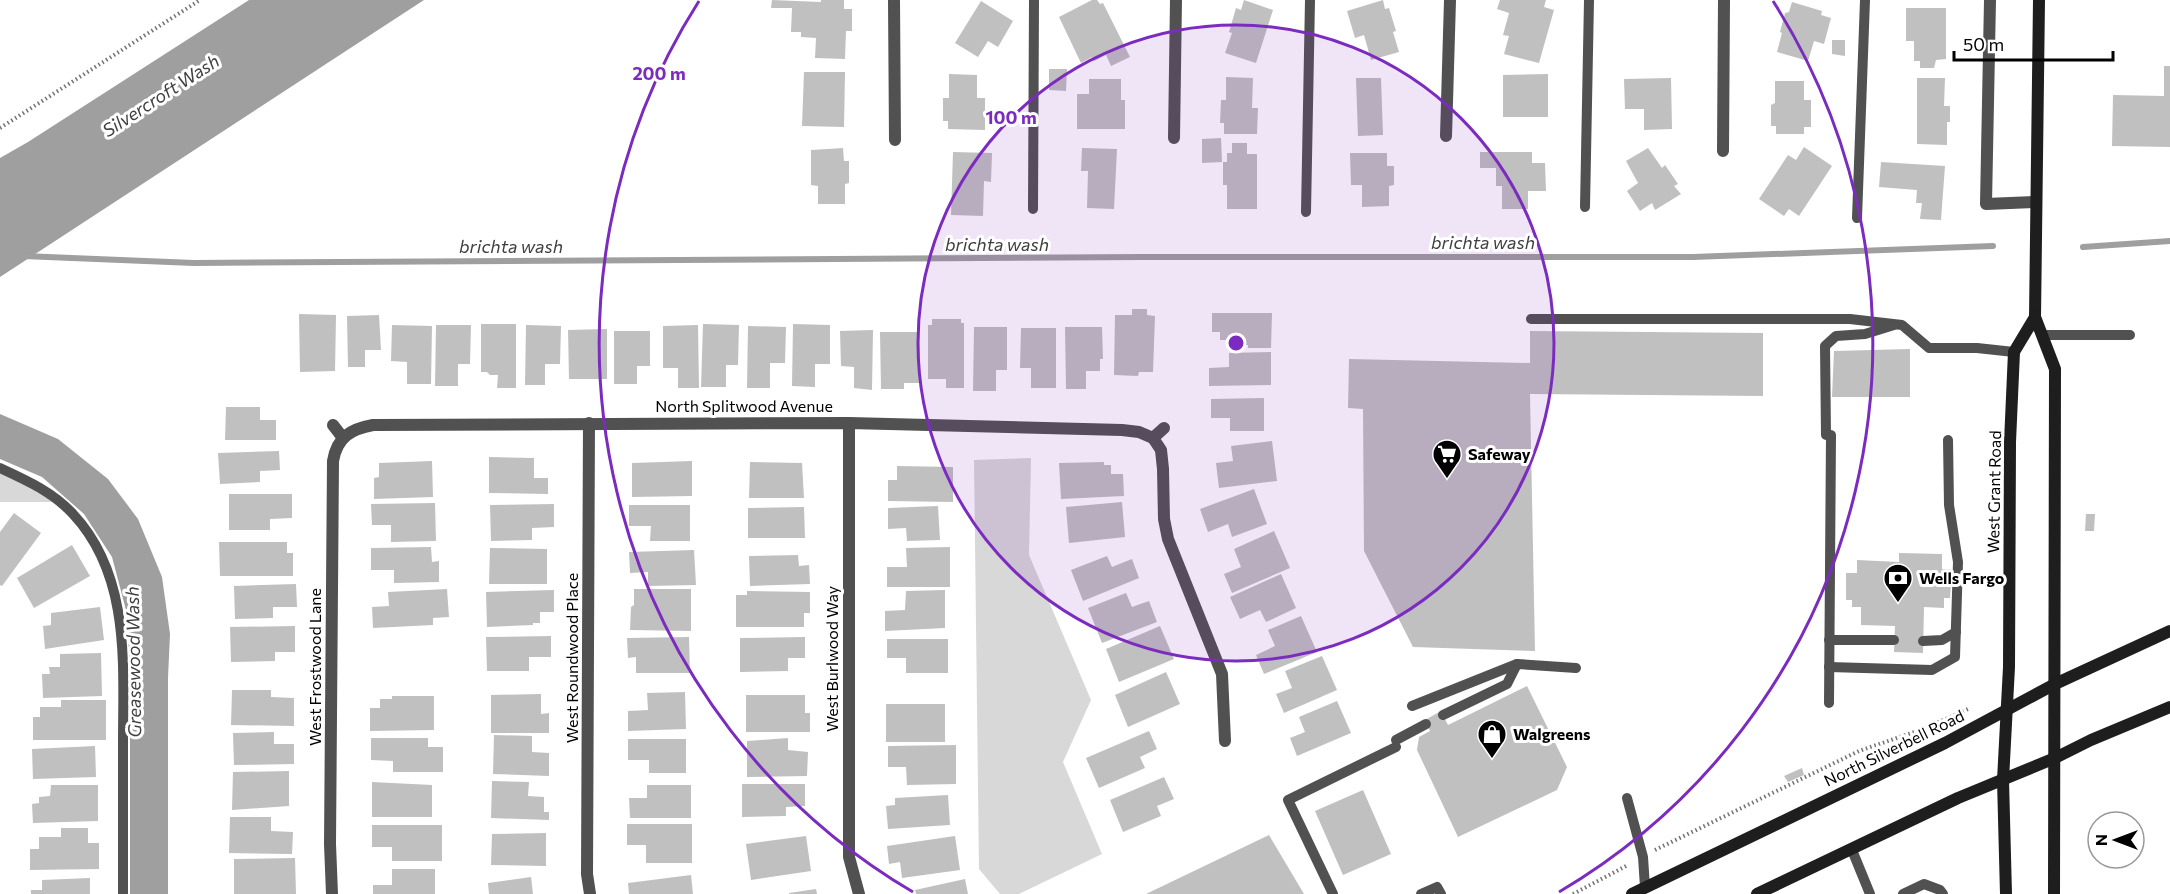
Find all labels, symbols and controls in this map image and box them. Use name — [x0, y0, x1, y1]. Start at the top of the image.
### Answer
scale bar — [1954, 24, 2113, 62]
text: 50 m — [1963, 33, 2004, 55]
water label: Silvercroft Wash — [98, 49, 223, 141]
text: 200 m — [632, 62, 686, 84]
text: 100 m — [985, 106, 1037, 128]
water label: brichta wash — [1431, 231, 1535, 253]
water label: brichta wash — [945, 233, 1049, 255]
water label: brichta wash — [459, 235, 563, 257]
centre of rings — [1226, 333, 1246, 353]
street label: North Splitwood Avenue — [655, 396, 833, 415]
street label: West Grant Road — [1983, 430, 2004, 554]
supermarket icon: Safeway — [1431, 438, 1463, 480]
place label: Safeway — [1468, 444, 1531, 463]
bank icon: Wells Fargo — [1882, 562, 1914, 604]
place label: Wells Fargo — [1919, 568, 2005, 587]
street label: West Roundwood Place — [562, 573, 581, 743]
water label: Greasewood Wash — [121, 586, 145, 738]
street label: West Burlwood Way — [822, 586, 841, 732]
street label: West Frostwood Lane — [305, 588, 324, 746]
street label: North Silverbell Road — [1821, 705, 1967, 790]
shop icon: Walgreens — [1476, 718, 1508, 760]
place label: Walgreens — [1513, 724, 1590, 743]
north arrow — [2086, 810, 2146, 870]
text: N — [2091, 834, 2110, 846]

